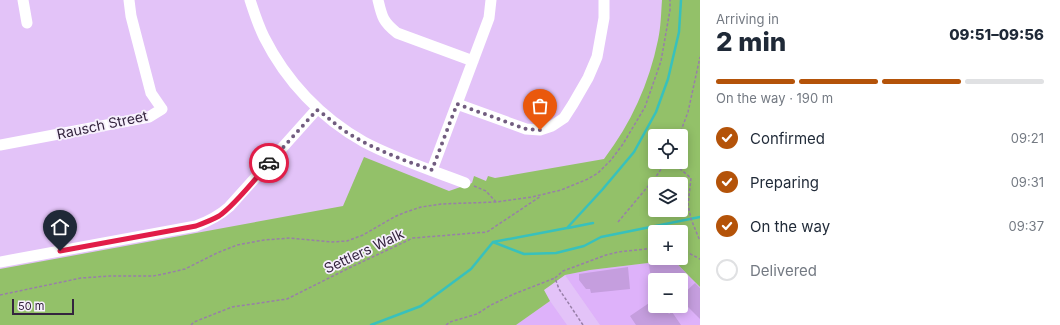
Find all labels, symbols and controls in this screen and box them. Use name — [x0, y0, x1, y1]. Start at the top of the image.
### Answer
text: Arriving in — [716, 11, 779, 27]
text: 09:51–09:56 — [949, 25, 1044, 44]
text: 2 min — [716, 26, 786, 57]
pin — [523, 89, 557, 130]
text: On the way · 190 m — [716, 90, 833, 106]
icon: bag — [529, 95, 551, 117]
street label: Rausch Street — [55, 107, 149, 142]
icon: check — [716, 127, 738, 149]
map controls — [648, 129, 688, 313]
button: locate — [648, 129, 688, 169]
text: Confirmed — [750, 129, 825, 148]
text: 09:21 — [1011, 130, 1044, 146]
courier — [249, 143, 289, 183]
icon: car — [258, 152, 280, 174]
icon: check — [716, 171, 738, 193]
text: Preparing — [750, 173, 819, 192]
text: 09:31 — [1011, 174, 1044, 190]
button: layers — [648, 177, 688, 217]
pin — [43, 210, 77, 251]
icon: check — [716, 215, 738, 237]
icon: home — [49, 216, 71, 238]
text: On the way — [750, 217, 830, 236]
text: 09:37 — [1009, 218, 1044, 234]
street label: Settlers Walk — [321, 225, 407, 276]
button: + — [648, 225, 688, 265]
text: Delivered — [750, 261, 817, 280]
button: − — [648, 273, 688, 313]
scale bar — [12, 297, 74, 316]
text: 50 m — [18, 299, 44, 313]

